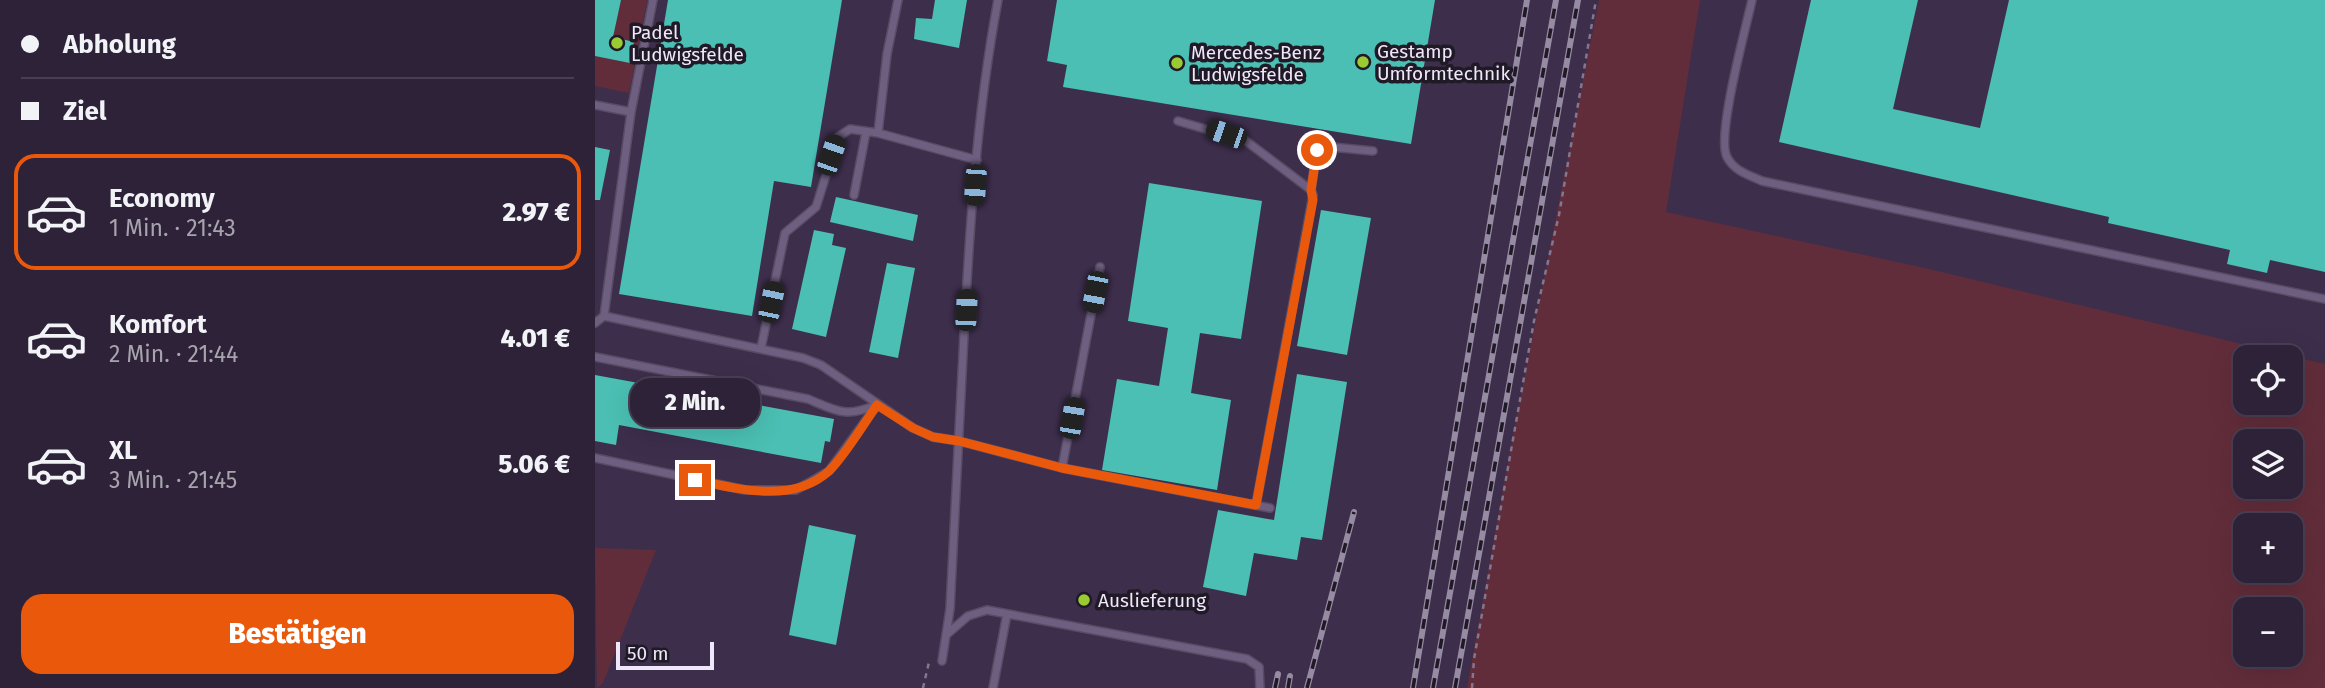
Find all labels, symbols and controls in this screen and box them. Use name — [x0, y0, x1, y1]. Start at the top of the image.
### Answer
place label: Padel Ludwigsfelde — [631, 21, 744, 66]
text: Abholung — [63, 29, 176, 60]
marker: Padel Ludwigsfelde — [609, 35, 625, 51]
place label: Gestamp Umformtechnik — [1377, 40, 1510, 85]
place label: Mercedes-Benz Ludwigsfelde — [1191, 41, 1321, 86]
marker: Gestamp Umformtechnik — [1355, 54, 1371, 70]
marker: Mercedes-Benz Ludwigsfelde — [1169, 55, 1185, 71]
text: Ziel — [63, 96, 107, 127]
car — [1203, 117, 1250, 151]
car — [815, 132, 848, 178]
route start — [1301, 134, 1333, 166]
car — [964, 163, 987, 207]
icon: car — [25, 181, 88, 244]
text: Economy — [109, 183, 215, 214]
text: 2.97 € — [502, 197, 570, 228]
text: 1 Min. · 21:43 — [109, 214, 236, 242]
car — [1081, 269, 1110, 315]
car — [757, 279, 786, 325]
car — [955, 288, 978, 332]
icon: car — [25, 307, 88, 370]
text: Komfort — [109, 309, 207, 340]
text: 4.01 € — [501, 323, 570, 354]
text: 2 Min. · 21:44 — [109, 340, 238, 368]
map controls — [2233, 345, 2303, 667]
button: locate — [2233, 345, 2303, 415]
callout: 2 Min. — [630, 378, 760, 428]
text: 2 Min. — [665, 388, 725, 416]
car — [1059, 395, 1086, 441]
button: layers — [2233, 429, 2303, 499]
icon: car — [25, 433, 88, 496]
text: XL — [109, 435, 137, 466]
text: 5.06 € — [498, 449, 570, 480]
route end — [679, 464, 711, 496]
text: 3 Min. · 21:45 — [109, 466, 237, 494]
button: + — [2233, 513, 2303, 583]
place label: Auslieferung — [1098, 589, 1206, 612]
marker: Auslieferung — [1076, 592, 1092, 608]
button: Bestätigen — [21, 594, 574, 674]
button: − — [2233, 597, 2303, 667]
scale bar — [616, 639, 714, 671]
text: 50 m — [627, 642, 668, 665]

